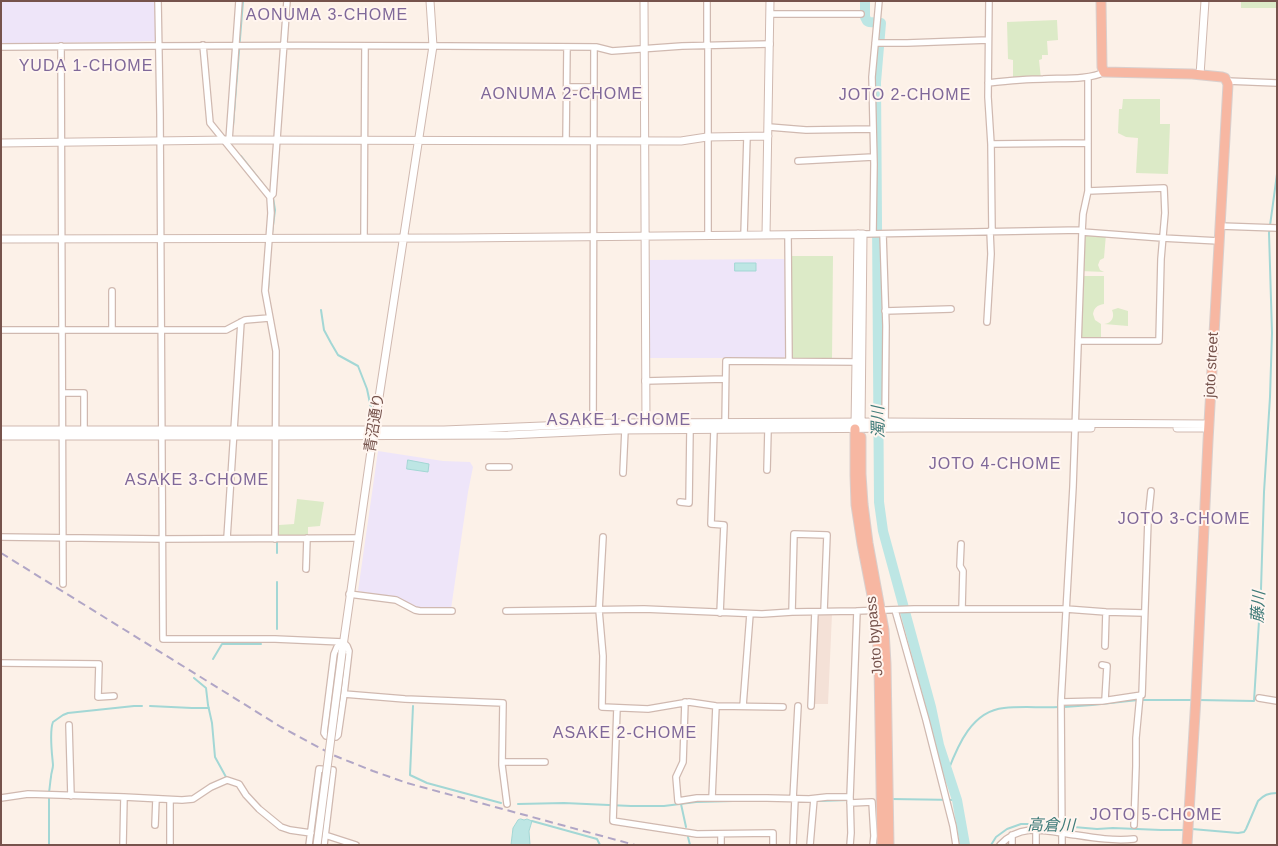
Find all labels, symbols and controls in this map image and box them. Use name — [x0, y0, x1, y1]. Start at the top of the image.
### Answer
district label: AONUMA 3-CHOME — [244, 6, 410, 26]
district label: YUDA 1-CHOME — [17, 57, 155, 77]
district label: AONUMA 2-CHOME — [479, 85, 645, 105]
district label: JOTO 2-CHOME — [837, 86, 973, 106]
street label: joto street — [1201, 332, 1223, 398]
street label: 青沼通り — [361, 392, 389, 454]
water label: 濁川 — [869, 406, 889, 438]
district label: ASAKE 1-CHOME — [545, 411, 693, 431]
district label: JOTO 4-CHOME — [927, 455, 1063, 475]
district label: ASAKE 3-CHOME — [123, 471, 271, 491]
district label: JOTO 3-CHOME — [1116, 510, 1252, 530]
water label: 藤川 — [1249, 591, 1269, 623]
street label: Joto bypass — [863, 595, 887, 677]
district label: ASAKE 2-CHOME — [551, 724, 699, 744]
district label: JOTO 5-CHOME — [1088, 806, 1224, 826]
water label: 高倉川 — [1027, 816, 1075, 836]

